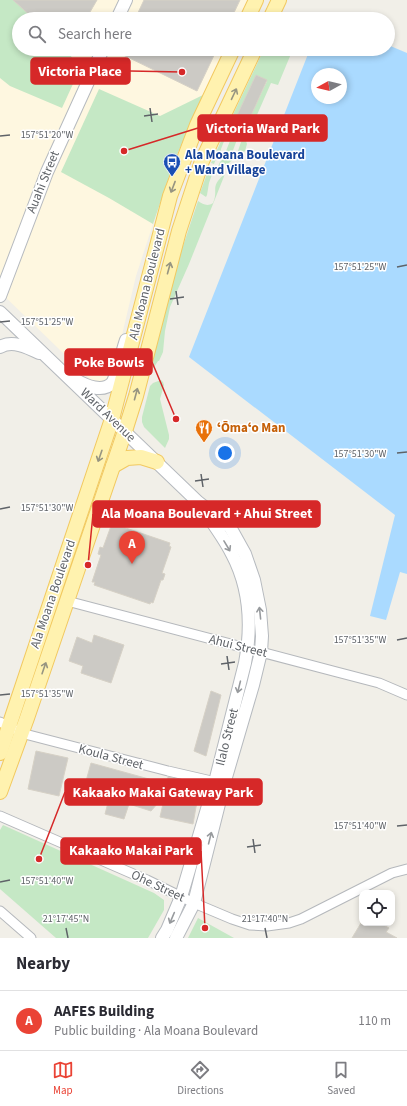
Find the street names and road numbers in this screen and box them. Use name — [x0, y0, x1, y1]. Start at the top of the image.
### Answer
street label: Auahi Street — [22, 147, 64, 216]
street label: Ala Moana Boulevard — [124, 226, 170, 342]
street label: Ward Avenue — [76, 384, 140, 446]
street label: Ala Moana Boulevard — [26, 537, 80, 651]
street label: Ahui Street — [207, 630, 270, 662]
street label: Ilalo Street — [211, 706, 243, 768]
street label: Koula Street — [77, 740, 146, 774]
street label: Ohe Street — [128, 866, 188, 907]

